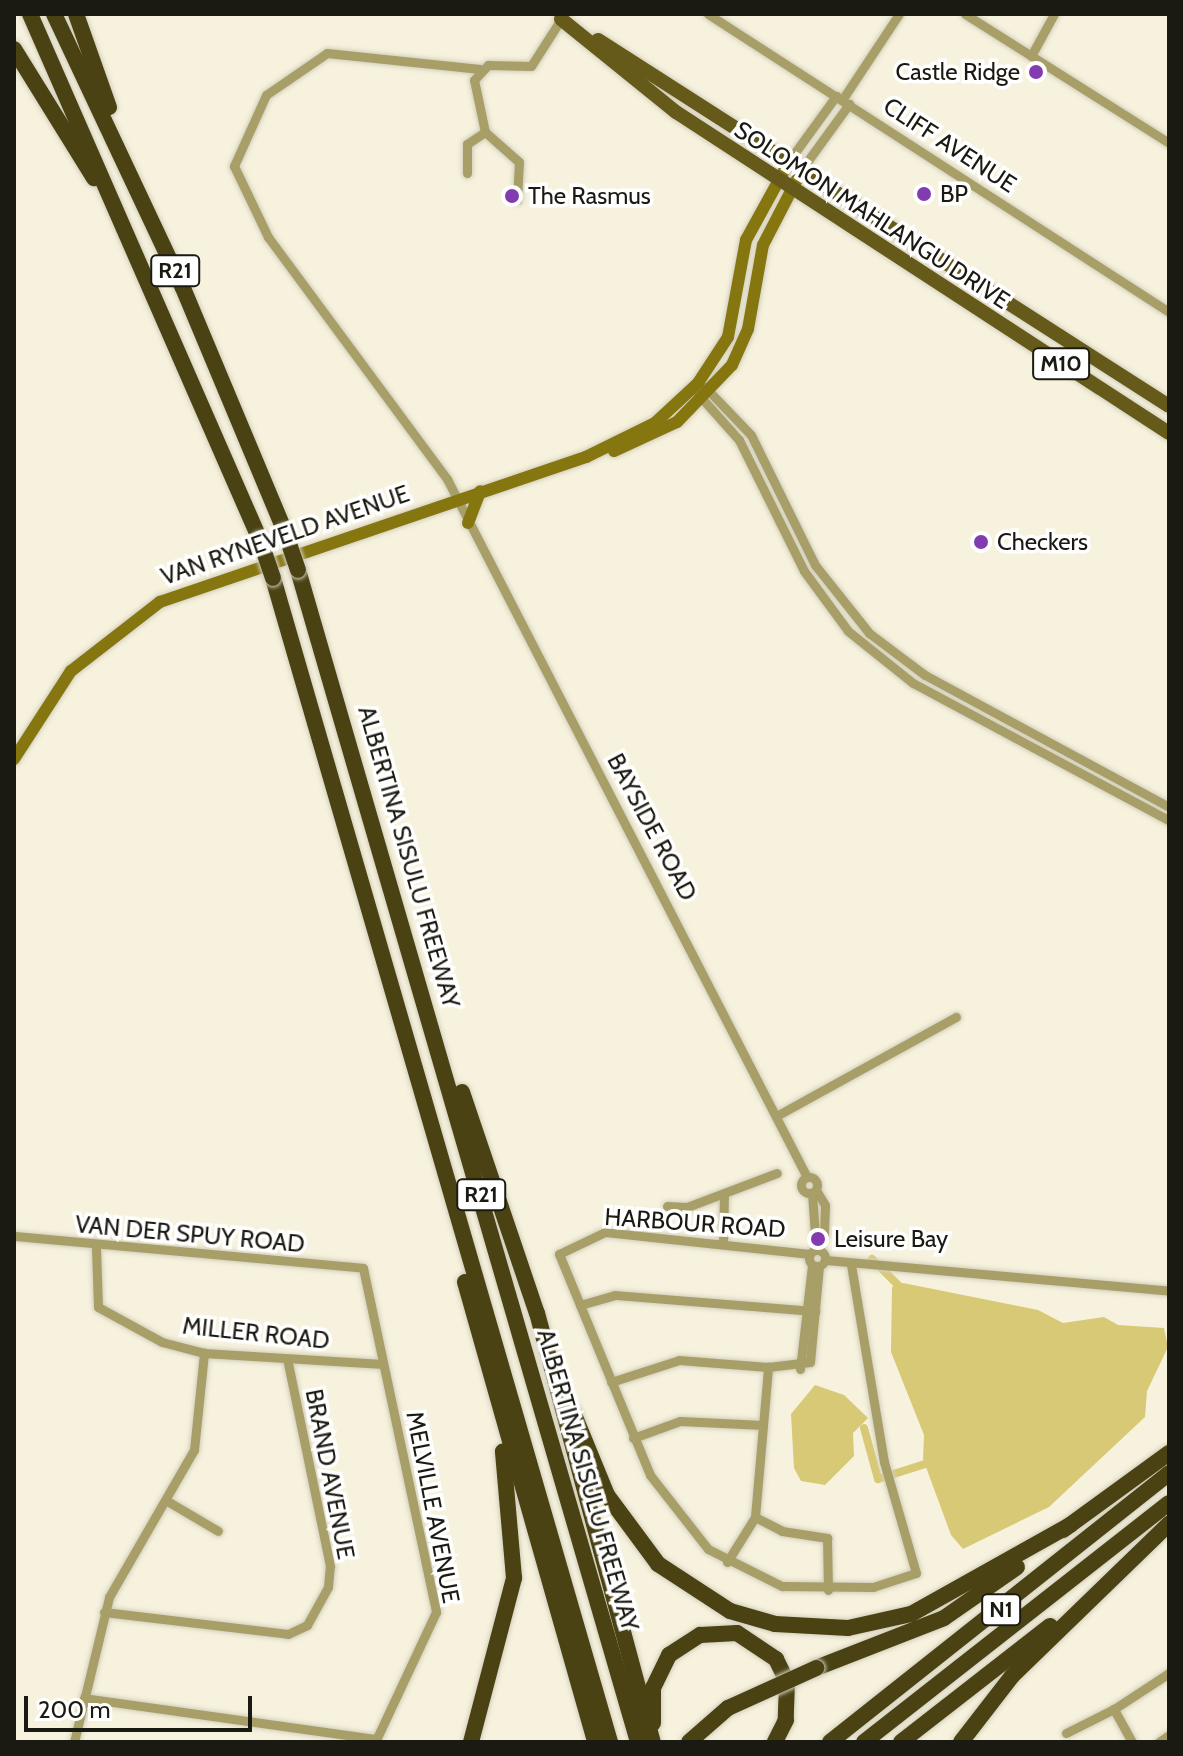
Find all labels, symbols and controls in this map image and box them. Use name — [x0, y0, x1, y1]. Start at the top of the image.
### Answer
place label: Castle Ridge — [895, 58, 1020, 86]
marker: Castle Ridge — [1027, 63, 1045, 81]
street label: CLIFF AVENUE — [878, 91, 1022, 199]
street label: SOLOMON MAHLANGU DRIVE — [729, 115, 1015, 315]
place label: BP — [940, 180, 968, 208]
place label: The Rasmus — [528, 182, 651, 210]
marker: BP — [915, 185, 933, 203]
marker: The Rasmus — [503, 187, 521, 205]
road number: R21 — [149, 253, 201, 289]
road number: M10 — [1031, 346, 1091, 382]
street label: VAN RYNEVELD AVENUE — [157, 479, 413, 591]
place label: Checkers — [997, 528, 1088, 556]
marker: Checkers — [972, 533, 990, 551]
street label: ALBERTINA SISULU FREEWAY — [352, 703, 466, 1011]
street label: BAYSIDE ROAD — [601, 749, 703, 905]
road number: R21 — [455, 1177, 507, 1213]
street label: HARBOUR ROAD — [604, 1202, 786, 1244]
street label: VAN DER SPUY ROAD — [74, 1210, 306, 1258]
place label: Leisure Bay — [834, 1225, 948, 1253]
marker: Leisure Bay — [809, 1230, 827, 1248]
street label: MILLER ROAD — [181, 1311, 331, 1355]
street label: ALBERTINA SISULU FREEWAY — [531, 1326, 645, 1634]
street label: BRAND AVENUE — [299, 1387, 361, 1561]
street label: MELVILLE AVENUE — [400, 1409, 466, 1605]
road number: N1 — [981, 1592, 1021, 1628]
scale bar — [28, 1680, 256, 1730]
text: 200 m — [38, 1695, 111, 1724]

